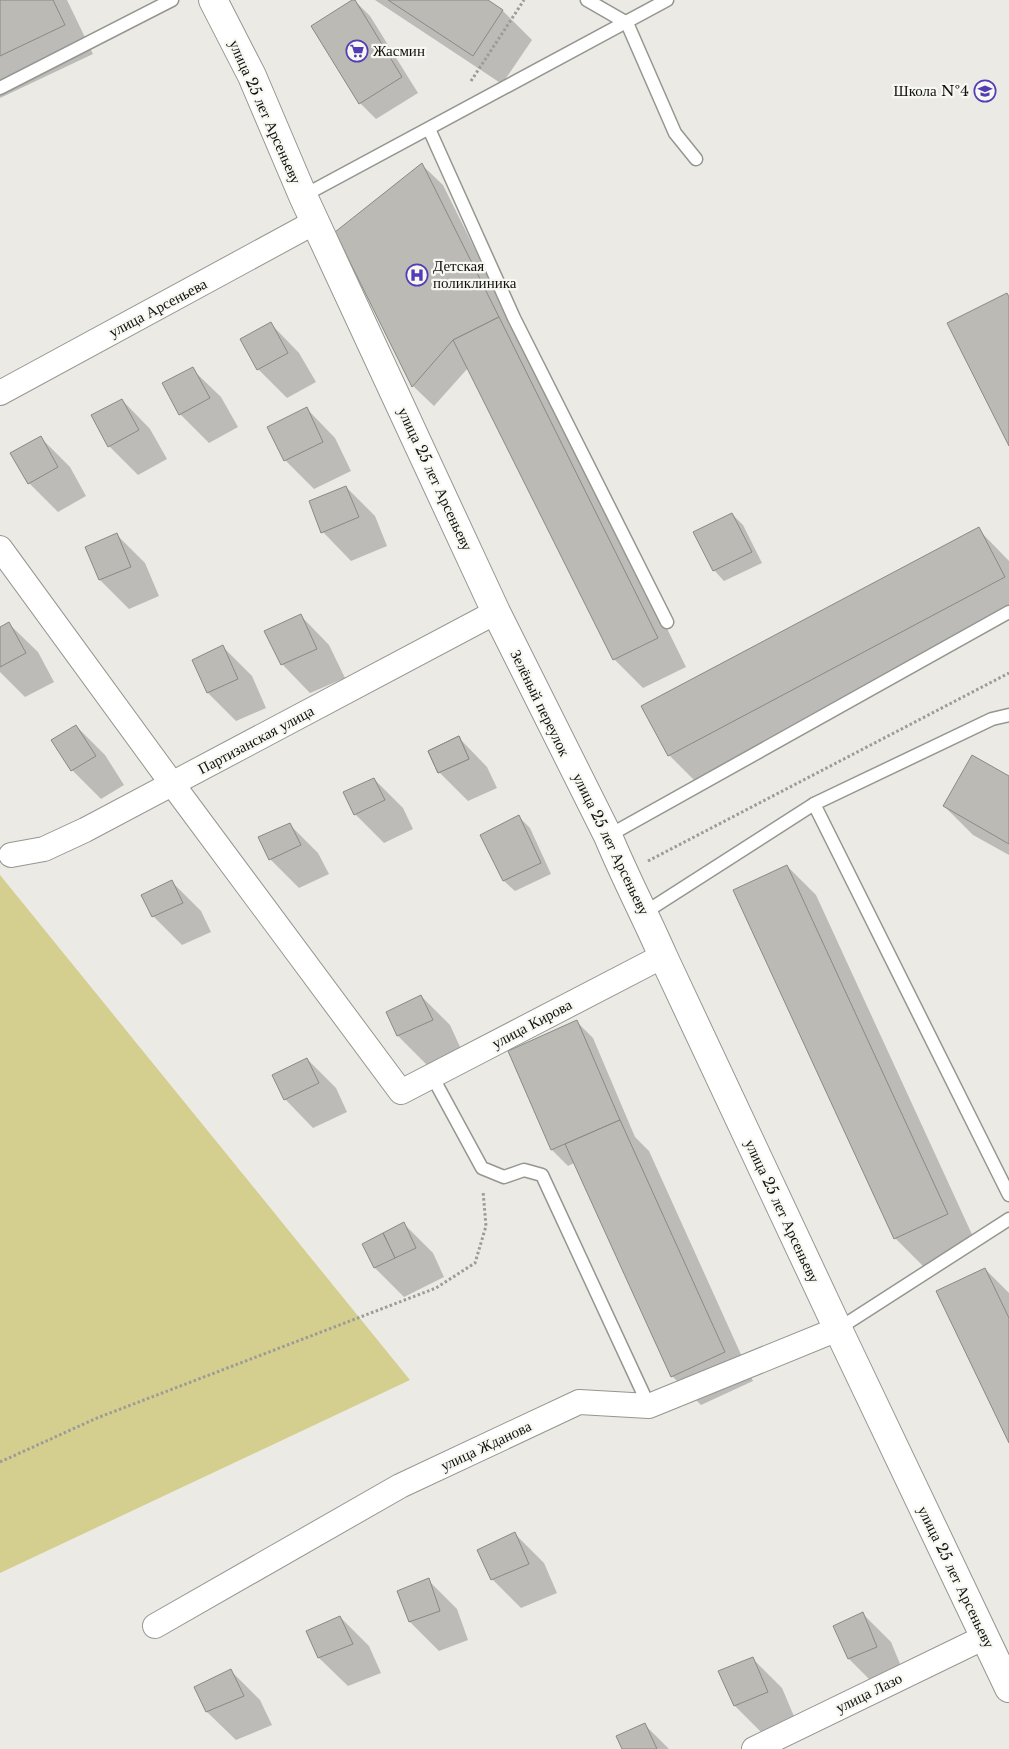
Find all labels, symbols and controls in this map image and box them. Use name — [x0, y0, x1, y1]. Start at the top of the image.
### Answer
street label: улица 25 лет Арсеньеву — [225, 37, 306, 187]
supermarket icon: Жасмин — [345, 39, 369, 63]
place label: Жасмин — [373, 41, 425, 60]
school or university icon: Школа №4 — [973, 79, 997, 103]
place label: Школа №4 — [894, 81, 969, 100]
place label: Детская поликлиника — [433, 256, 517, 292]
hospital icon: Детская поликлиника — [405, 263, 429, 287]
street label: улица Арсеньева — [106, 274, 210, 341]
street label: улица 25 лет Арсеньеву — [394, 404, 477, 554]
street label: Зелёный переулок — [506, 646, 575, 760]
street label: Партизанская улица — [195, 701, 317, 778]
street label: улица 25 лет Арсеньеву — [569, 770, 654, 918]
street label: улица Кирова — [488, 994, 575, 1053]
street label: улица 25 лет Арсеньеву — [741, 1136, 824, 1286]
street label: улица Жданова — [437, 1416, 535, 1475]
street label: улица 25 лет Арсеньеву — [914, 1503, 999, 1651]
street label: улица Лазо — [832, 1668, 905, 1717]

